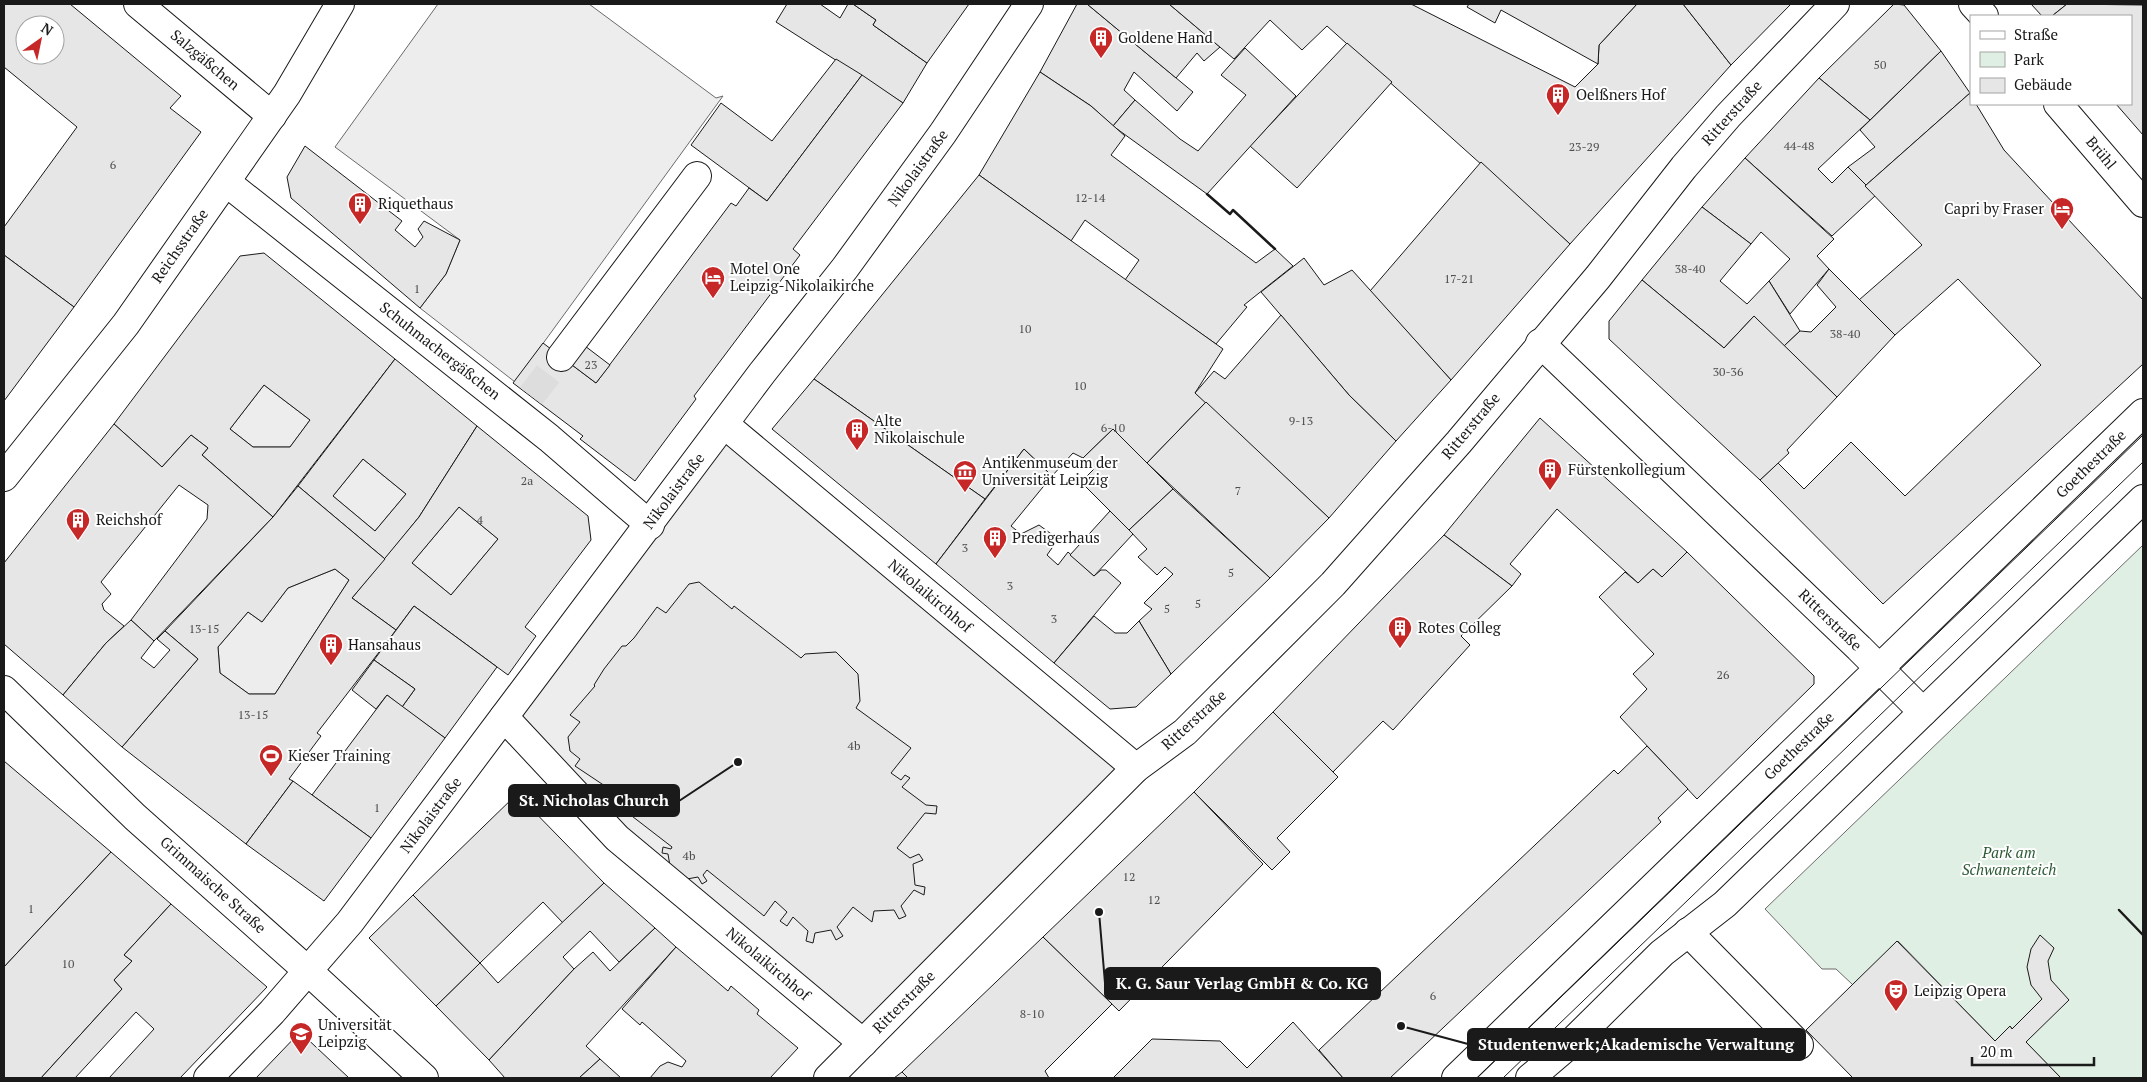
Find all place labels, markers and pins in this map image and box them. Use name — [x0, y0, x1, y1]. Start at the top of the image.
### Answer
building icon: Goldene Hand — [1088, 25, 1114, 59]
place label: Goldene Hand — [1118, 27, 1213, 47]
building icon: Oelßners Hof — [1545, 82, 1571, 116]
place label: Oelßners Hof — [1576, 84, 1666, 104]
building icon: Riquethaus — [347, 191, 373, 225]
place label: Riquethaus — [378, 193, 454, 213]
hotel icon: Capri by Fraser — [2049, 196, 2075, 230]
place label: Capri by Fraser — [1944, 198, 2044, 218]
place label: Motel One Leipzig-Nikolaikirche — [730, 258, 874, 295]
hotel icon: Motel One Leipzig-Nikolaikirche — [700, 265, 726, 299]
place label: Alte Nikolaischule — [874, 410, 965, 447]
building icon: Alte Nikolaischule — [844, 417, 870, 451]
place label: Antikenmuseum der Universität Leipzig — [982, 452, 1118, 489]
building icon: Fürstenkollegium — [1537, 457, 1563, 491]
museum icon: Antikenmuseum der Universität Leipzig — [952, 459, 978, 493]
place label: Fürstenkollegium — [1568, 459, 1685, 479]
building icon: Reichshof — [65, 507, 91, 541]
place label: Reichshof — [96, 509, 163, 529]
building icon: Predigerhaus — [982, 525, 1008, 559]
place label: Predigerhaus — [1012, 527, 1100, 547]
building icon: Rotes Colleg — [1387, 615, 1413, 649]
place label: Rotes Colleg — [1418, 617, 1502, 637]
building icon: Hansahaus — [318, 632, 344, 666]
place label: Hansahaus — [348, 634, 421, 654]
sports icon: Kieser Training — [258, 743, 284, 777]
place label: Kieser Training — [288, 745, 391, 765]
callout: St. Nicholas Church — [509, 785, 679, 816]
callout: K. G. Saur Verlag GmbH & Co. KG — [1105, 968, 1380, 999]
theatre icon: Leipzig Opera — [1883, 978, 1909, 1012]
place label: Leipzig Opera — [1914, 980, 2007, 1000]
place label: Universität Leipzig — [318, 1014, 392, 1051]
school or university icon: Universität Leipzig — [288, 1021, 314, 1055]
callout: Studentenwerk;Akademische Verwaltung — [1468, 1029, 1805, 1060]

